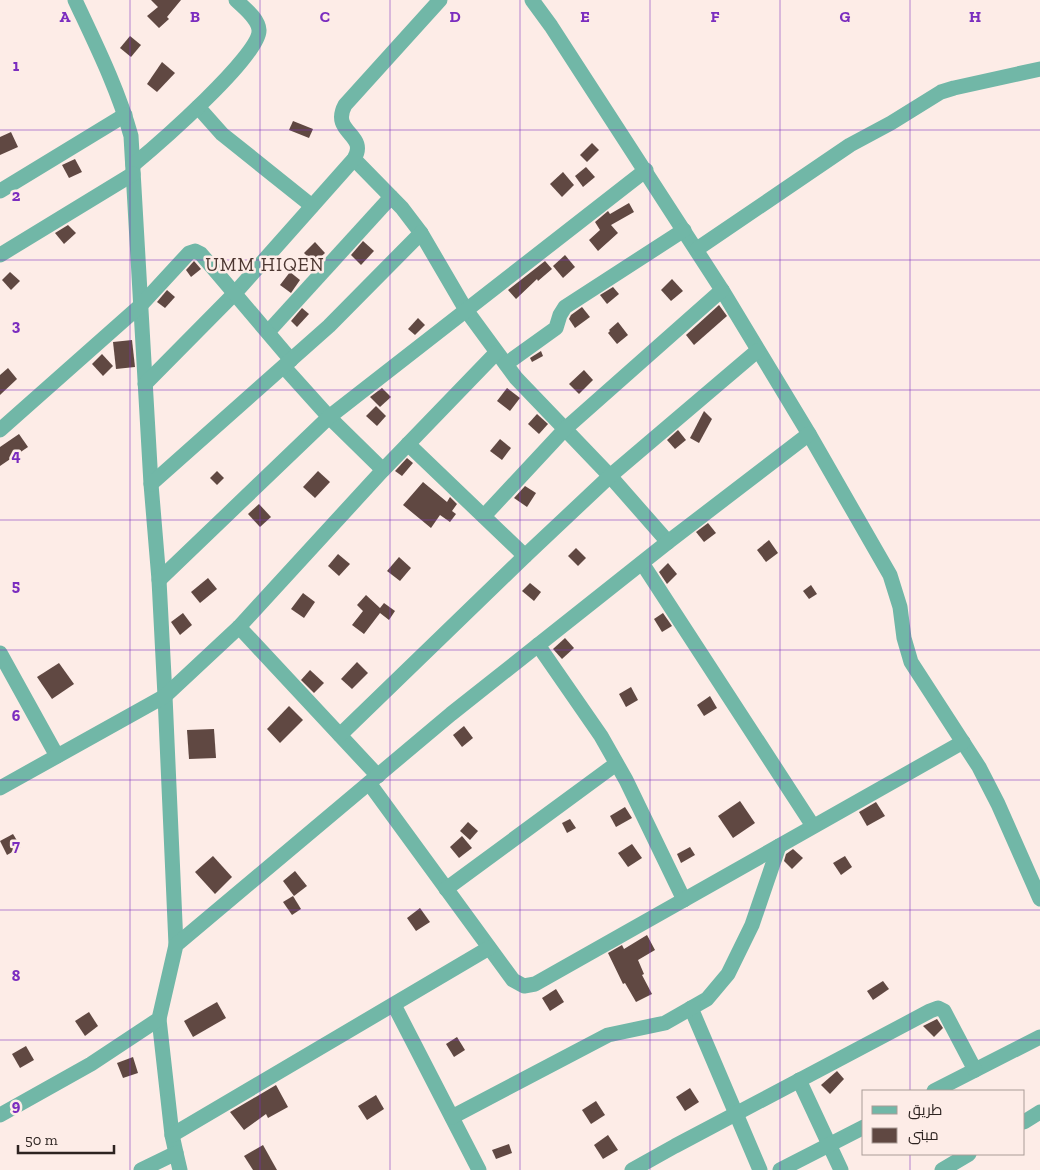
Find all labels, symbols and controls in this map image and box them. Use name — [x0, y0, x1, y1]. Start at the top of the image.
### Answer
text: A — [60, 7, 71, 26]
text: B — [190, 7, 200, 26]
text: C — [320, 7, 330, 26]
text: D — [449, 7, 461, 26]
text: E — [580, 7, 590, 26]
text: F — [710, 7, 720, 26]
text: G — [840, 7, 851, 26]
text: H — [969, 7, 981, 26]
text: 1 — [13, 56, 20, 75]
text: 2 — [12, 186, 21, 205]
district label: UMM HIQEN — [205, 253, 325, 276]
text: 3 — [12, 316, 21, 335]
text: 4 — [11, 446, 21, 465]
text: 5 — [12, 576, 20, 595]
text: 6 — [12, 706, 21, 725]
text: 7 — [12, 836, 20, 855]
text: 8 — [12, 966, 21, 985]
legend — [862, 1090, 1025, 1155]
text: 9 — [12, 1096, 21, 1115]
text: طريق — [908, 1101, 942, 1120]
scale bar — [18, 1122, 114, 1154]
text: مبنى — [908, 1126, 939, 1145]
text: 50 m — [25, 1131, 58, 1149]

